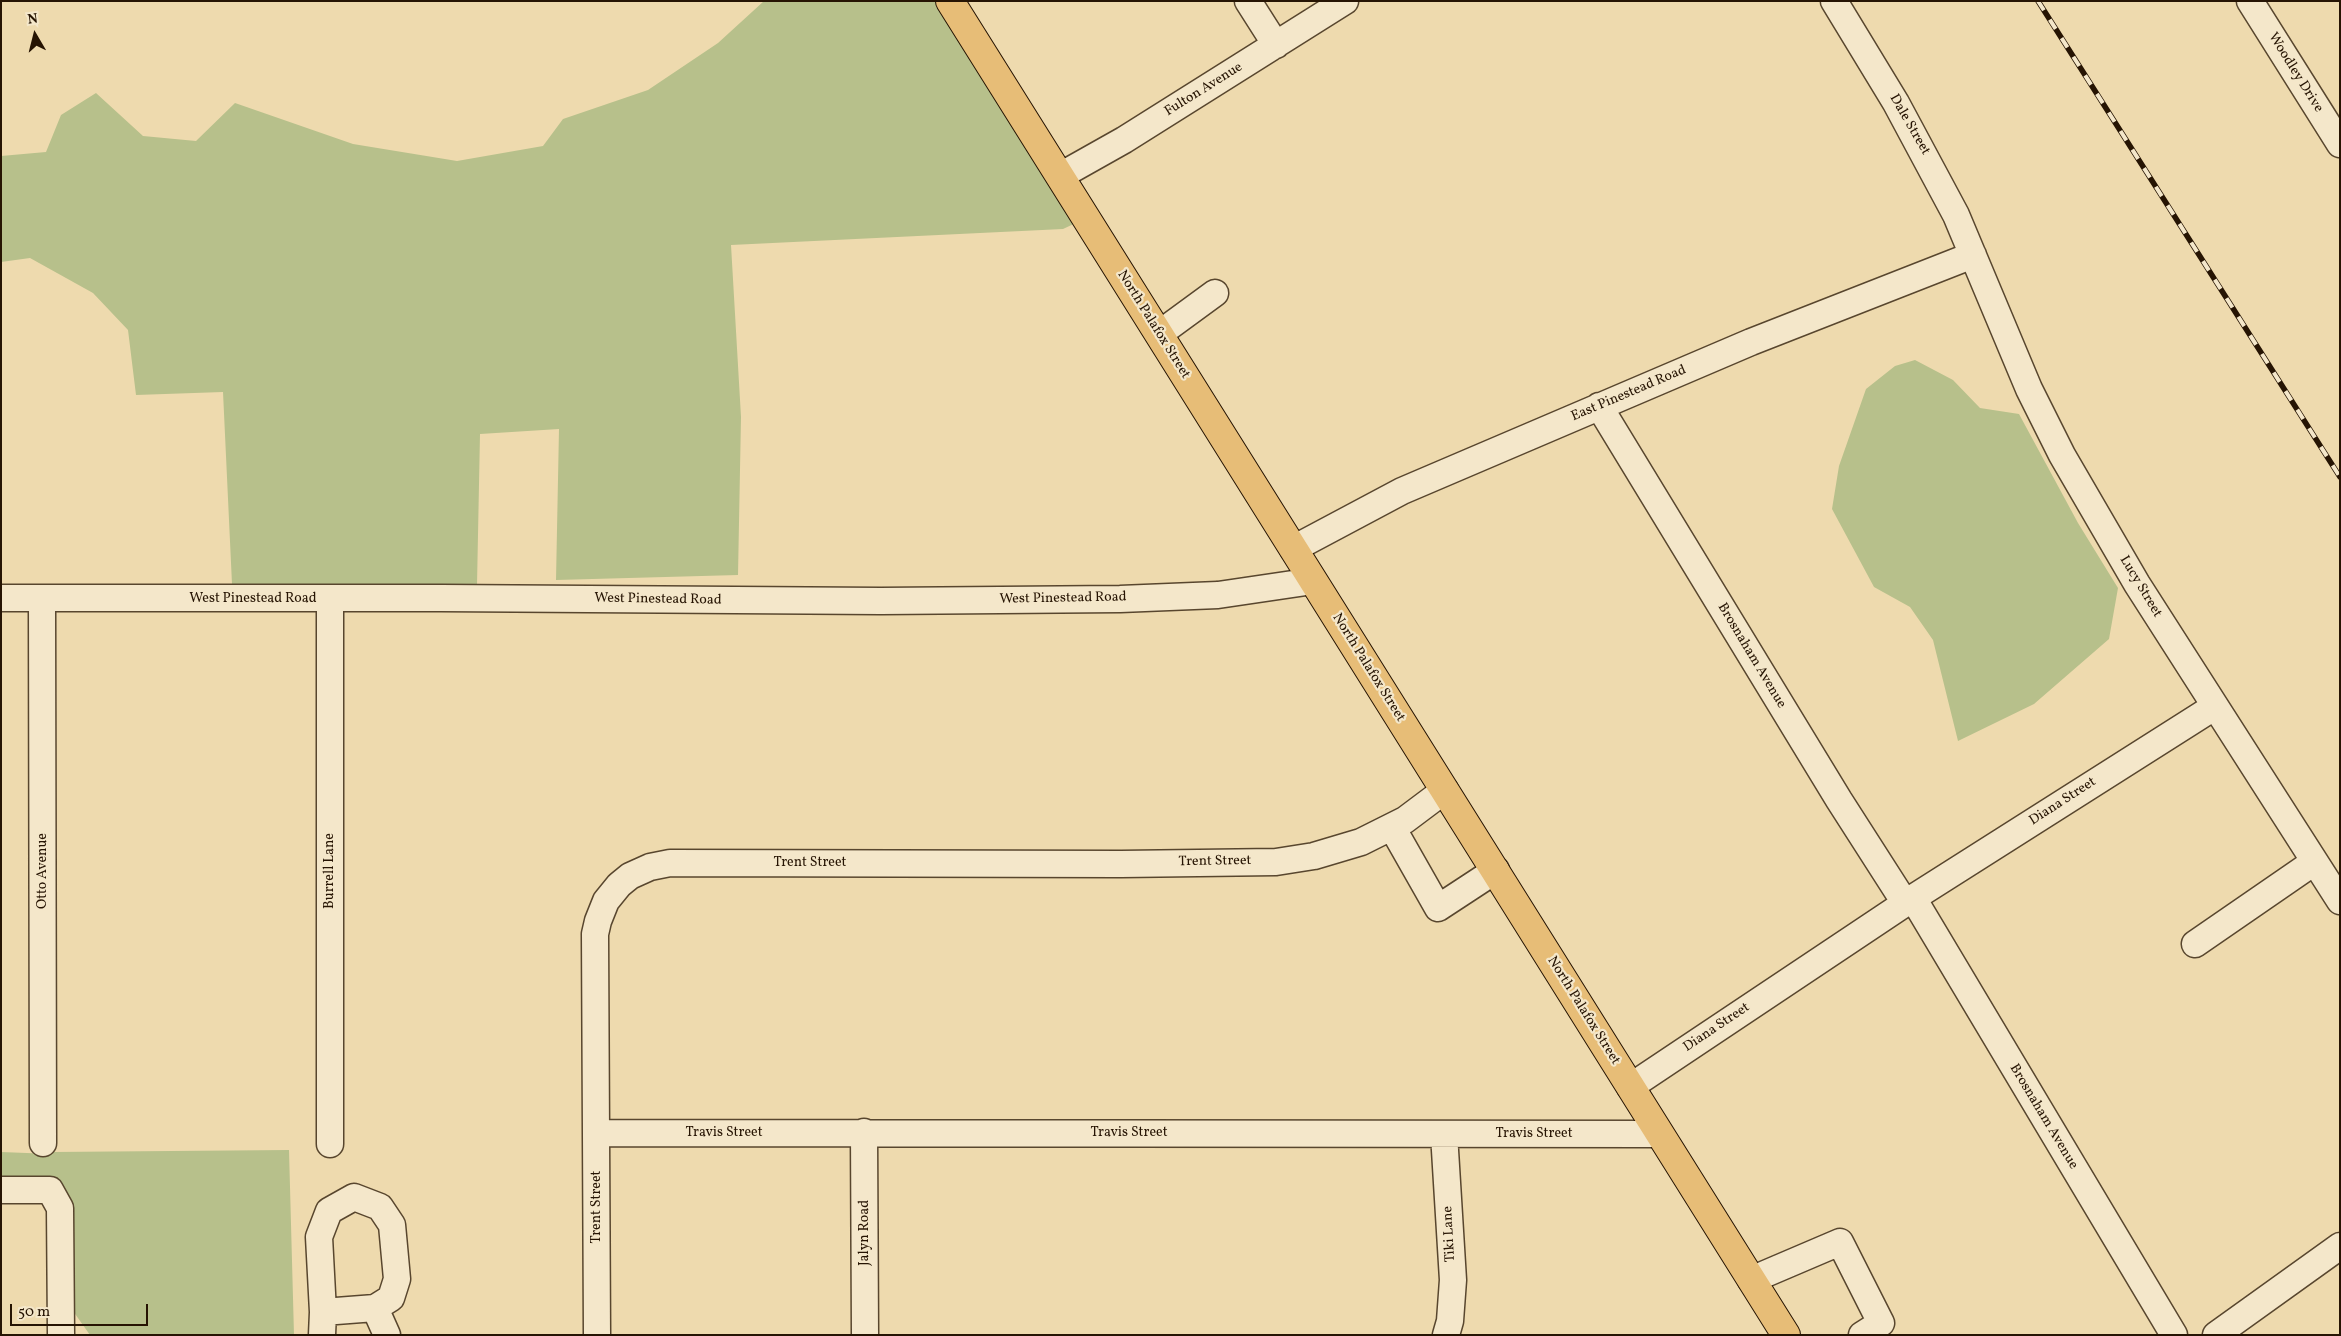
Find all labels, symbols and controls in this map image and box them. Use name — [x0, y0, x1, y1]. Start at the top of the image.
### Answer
north arrow — [10, 10, 60, 60]
text: N — [26, 10, 39, 30]
street label: Woodley Drive — [2264, 30, 2326, 116]
street label: Fulton Avenue — [1162, 59, 1246, 121]
street label: Dale Street — [1885, 92, 1933, 158]
street label: North Palafox Street — [1113, 268, 1193, 382]
street label: East Pinestead Road — [1569, 362, 1689, 426]
street label: Lucy Street — [2115, 553, 2165, 621]
street label: West Pinestead Road — [999, 589, 1127, 609]
street label: West Pinestead Road — [594, 590, 722, 610]
street label: West Pinestead Road — [189, 591, 317, 607]
street label: Brosnaham Avenue — [1713, 600, 1789, 712]
street label: North Palafox Street — [1328, 611, 1408, 725]
street label: Diana Street — [2026, 774, 2100, 830]
street label: Otto Avenue — [35, 833, 51, 909]
street label: Burrell Lane — [322, 833, 338, 909]
street label: Trent Street — [1178, 853, 1252, 871]
street label: Trent Street — [774, 855, 846, 871]
street label: North Palafox Street — [1543, 954, 1623, 1068]
street label: Diana Street — [1681, 1000, 1753, 1056]
street label: Brosnaham Avenue — [2005, 1061, 2081, 1173]
street label: Travis Street — [685, 1125, 763, 1141]
street label: Travis Street — [1090, 1125, 1168, 1141]
street label: Travis Street — [1495, 1126, 1573, 1142]
street label: Trent Street — [589, 1171, 605, 1243]
street label: Jalyn Road — [857, 1200, 873, 1266]
street label: Tiki Lane — [1440, 1206, 1460, 1262]
scale bar — [12, 1294, 150, 1326]
text: 50 m — [18, 1302, 50, 1323]

